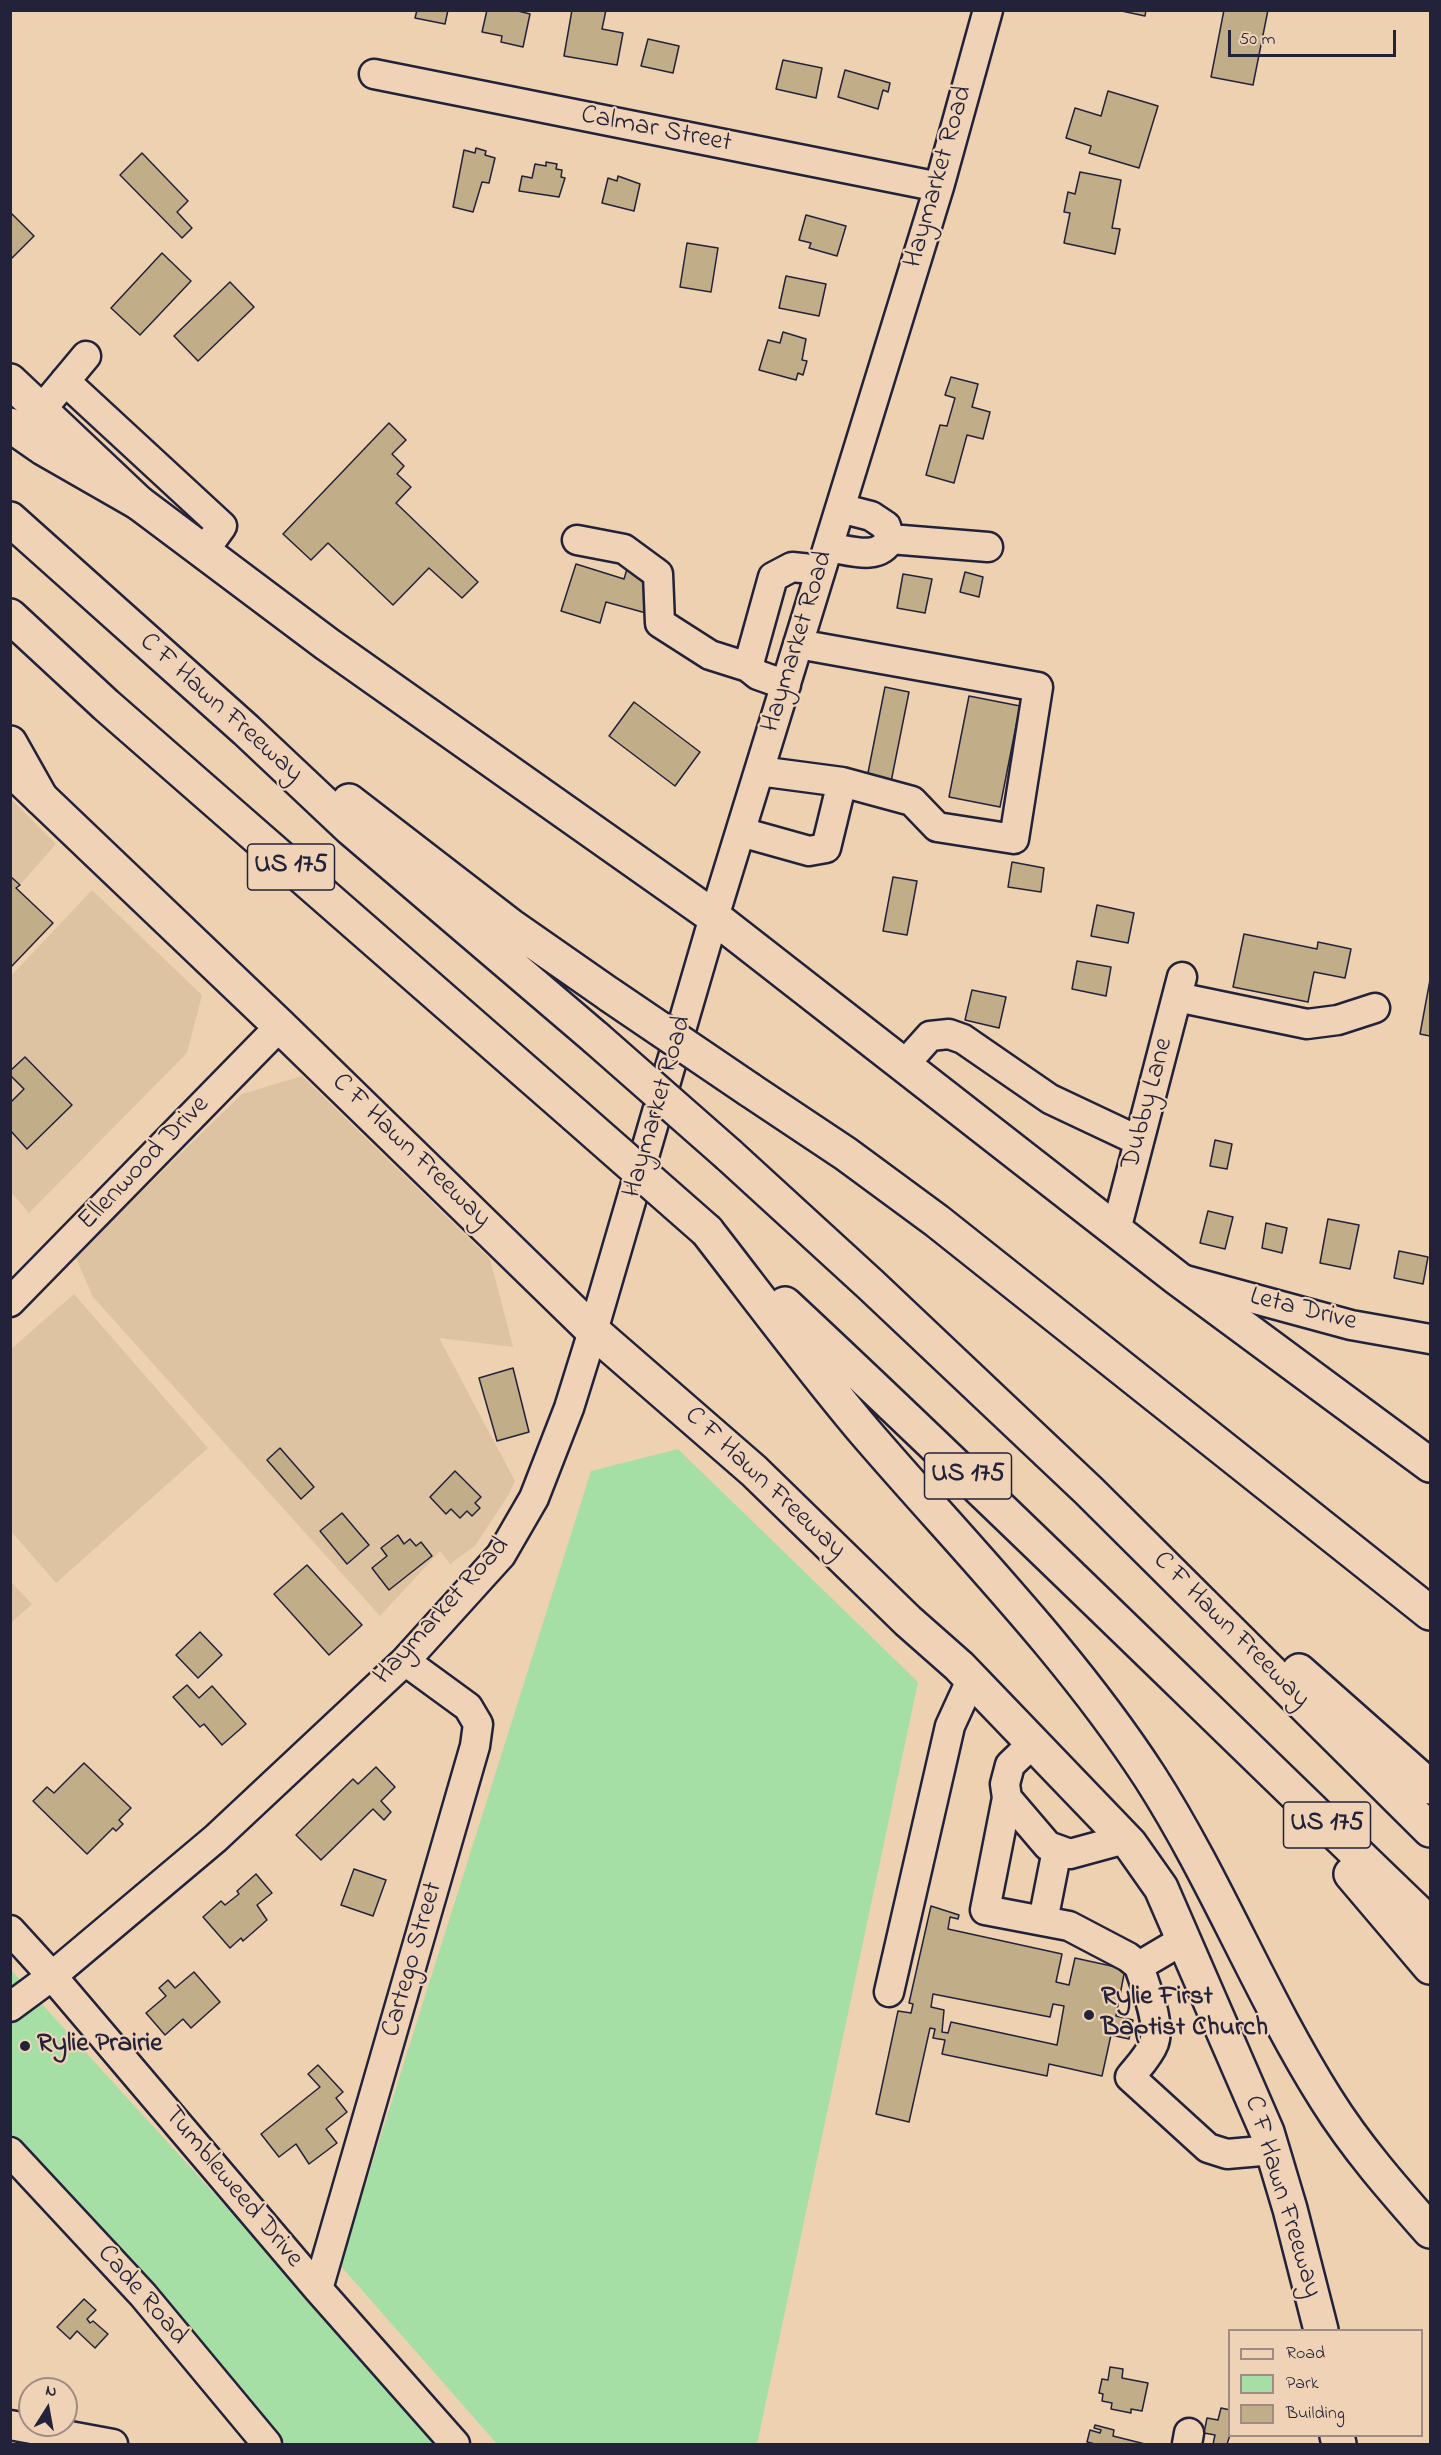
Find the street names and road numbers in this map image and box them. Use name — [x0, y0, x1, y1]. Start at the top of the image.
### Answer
street label: Haymarket Road — [899, 82, 981, 272]
street label: Calmar Street — [578, 101, 734, 161]
street label: Haymarket Road — [756, 548, 842, 736]
street label: C F Hawn Freeway — [131, 627, 309, 791]
road number: US 175 — [248, 844, 334, 890]
street label: Haymarket Road — [618, 1012, 700, 1202]
street label: Dubby Lane — [1116, 1035, 1182, 1173]
street label: C F Hawn Freeway — [324, 1068, 496, 1236]
street label: Ellenwood Drive — [73, 1090, 217, 1238]
street label: Leta Drive — [1246, 1282, 1360, 1340]
street label: C F Hawn Freeway — [677, 1401, 851, 1567]
road number: US 175 — [924, 1453, 1012, 1499]
street label: Haymarket Road — [368, 1531, 518, 1693]
street label: C F Hawn Freeway — [1145, 1546, 1315, 1716]
road number: US 175 — [1284, 1802, 1370, 1848]
street label: Cartego Street — [376, 1879, 452, 2041]
street label: C F Hawn Freeway — [1235, 2092, 1327, 2302]
street label: Tumbleweed Drive — [155, 2101, 309, 2275]
street label: Cade Road — [89, 2239, 193, 2353]

